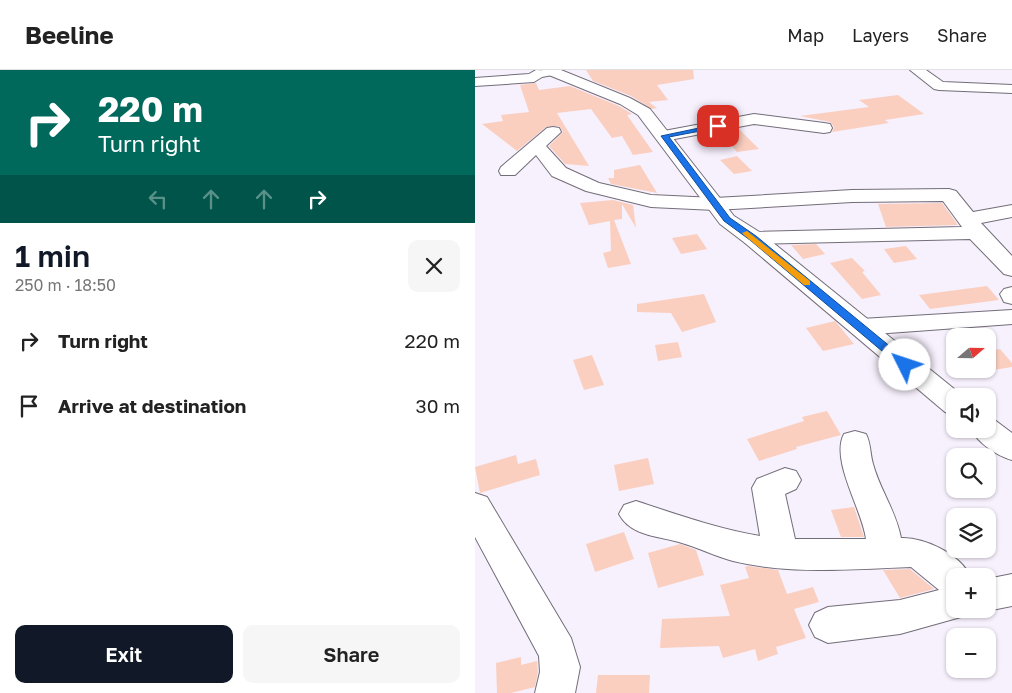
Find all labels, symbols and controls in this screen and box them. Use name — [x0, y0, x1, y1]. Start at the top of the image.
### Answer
text: Beeline — [25, 20, 114, 49]
text: Map — [787, 24, 824, 46]
text: Layers — [852, 24, 909, 46]
text: Share — [937, 24, 987, 46]
text: 220 m — [98, 88, 203, 130]
icon: right — [15, 90, 80, 155]
pin — [697, 105, 739, 147]
icon: arrive — [704, 112, 732, 140]
text: Turn right — [98, 130, 201, 157]
icon: left — [144, 185, 172, 213]
icon: ahead — [197, 185, 225, 213]
icon: ahead — [250, 185, 278, 213]
icon: right — [303, 185, 331, 213]
text: 1 min — [15, 238, 90, 274]
button: close — [408, 240, 460, 292]
text: 250 m · 18:50 — [15, 275, 116, 295]
icon: right — [15, 327, 43, 355]
north arrow — [946, 328, 996, 378]
map controls — [946, 328, 996, 678]
text: Turn right — [58, 329, 148, 352]
text: 220 m — [405, 329, 460, 352]
position arrow — [878, 338, 930, 390]
button: sound — [946, 388, 996, 438]
icon: arrive — [15, 392, 43, 420]
text: Arrive at destination — [58, 394, 246, 417]
text: 30 m — [416, 394, 460, 417]
button: search — [946, 448, 996, 498]
button: layers — [946, 508, 996, 558]
button: + — [946, 568, 996, 618]
button: Exit — [15, 625, 233, 683]
button: Share — [243, 625, 460, 683]
button: − — [946, 628, 996, 678]

